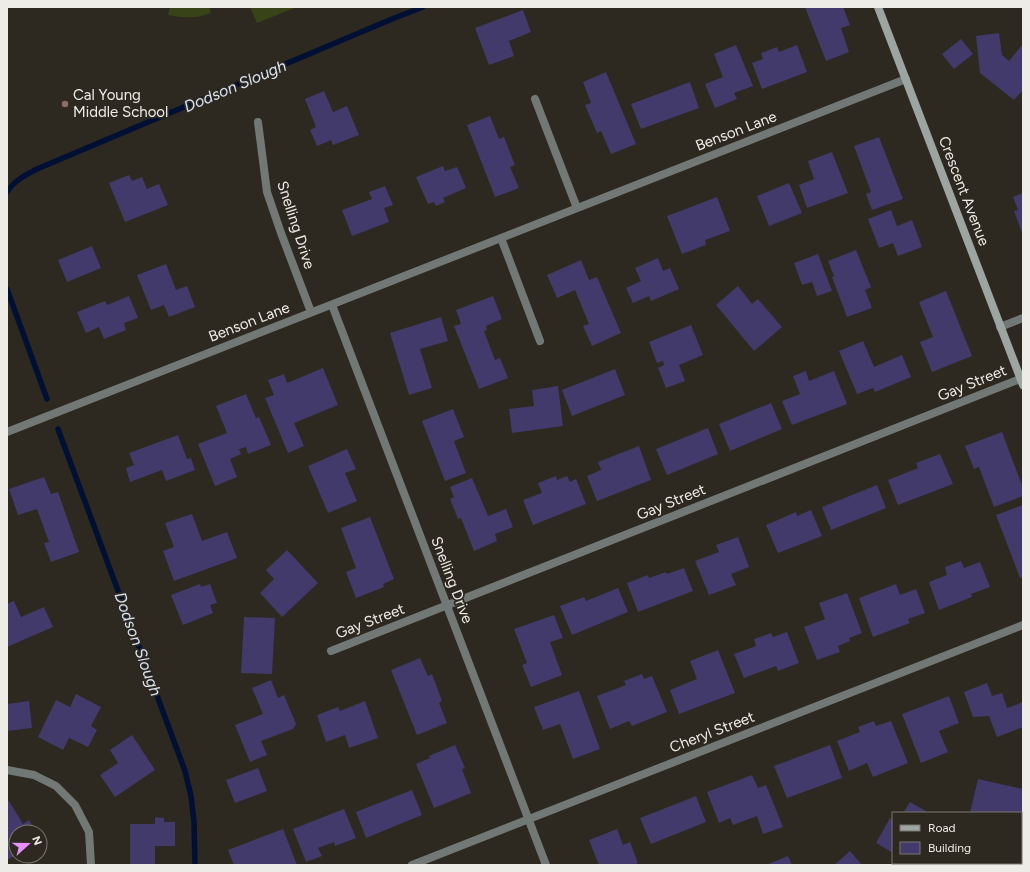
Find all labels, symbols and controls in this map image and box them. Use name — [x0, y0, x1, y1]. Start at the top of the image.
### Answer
water label: Dodson Slough — [181, 56, 289, 116]
place label: Cal Young Middle School — [73, 86, 168, 121]
marker: Cal Young Middle School — [60, 99, 70, 109]
street label: Benson Lane — [693, 107, 779, 155]
street label: Crescent Avenue — [935, 134, 993, 248]
street label: Snelling Drive — [273, 179, 319, 271]
street label: Benson Lane — [206, 298, 292, 346]
street label: Gay Street — [935, 361, 1009, 405]
street label: Gay Street — [634, 480, 708, 524]
street label: Snelling Drive — [427, 534, 477, 626]
water label: Dodson Slough — [110, 589, 166, 699]
street label: Gay Street — [333, 599, 407, 642]
street label: Cheryl Street — [667, 707, 757, 756]
legend — [892, 812, 1022, 864]
text: Road — [928, 821, 956, 835]
north arrow — [8, 824, 48, 864]
text: N — [29, 834, 44, 847]
text: Building — [928, 841, 971, 855]

